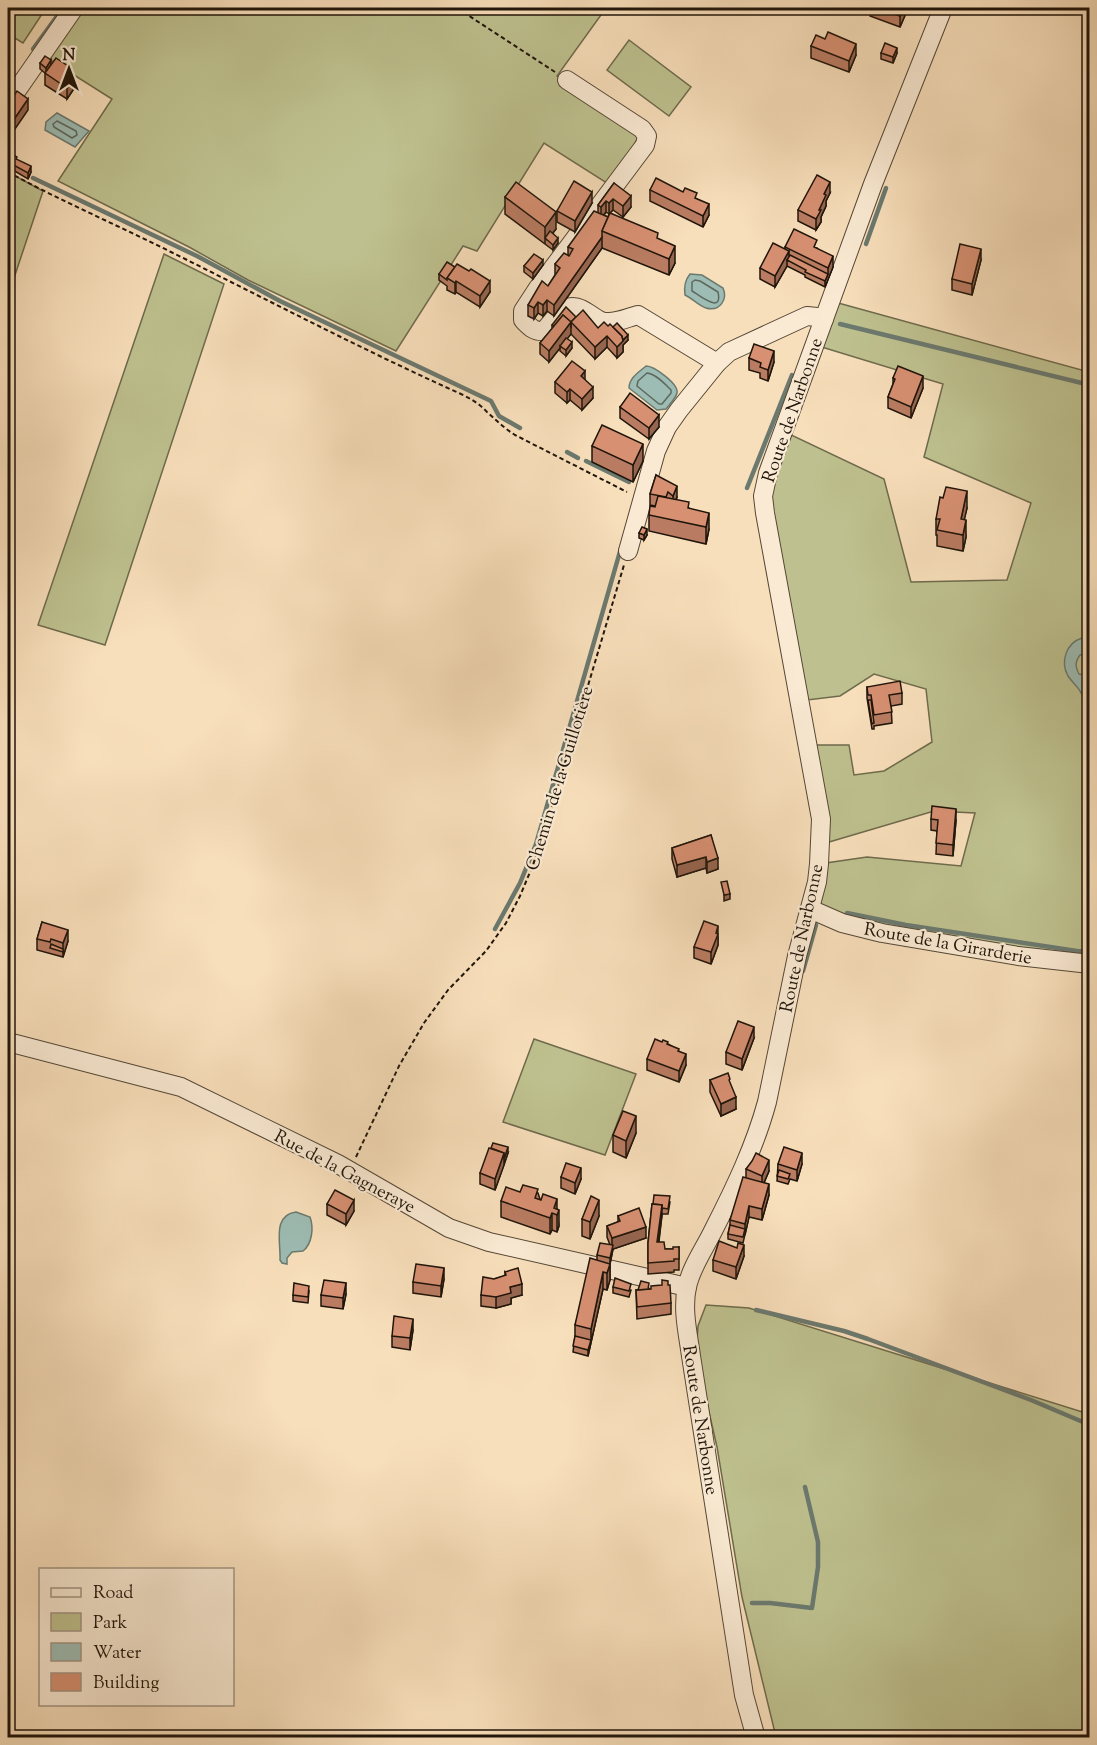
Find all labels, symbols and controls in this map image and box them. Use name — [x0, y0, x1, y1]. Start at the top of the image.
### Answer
north arrow — [39, 39, 99, 99]
text: N — [63, 45, 76, 68]
street label: Route de Narbonne — [757, 335, 831, 486]
street label: Chemin de la Guillotière — [520, 683, 601, 874]
street label: Route de Narbonne — [775, 862, 831, 1015]
street label: Route de la Girarderie — [862, 917, 1034, 973]
street label: Rue de la Gagneraye — [269, 1125, 419, 1221]
street label: Route de Narbonne — [674, 1344, 724, 1497]
legend — [39, 1568, 234, 1706]
text: Road — [93, 1581, 133, 1607]
text: Park — [93, 1611, 128, 1637]
text: Water — [93, 1641, 142, 1667]
text: Building — [93, 1671, 159, 1697]

